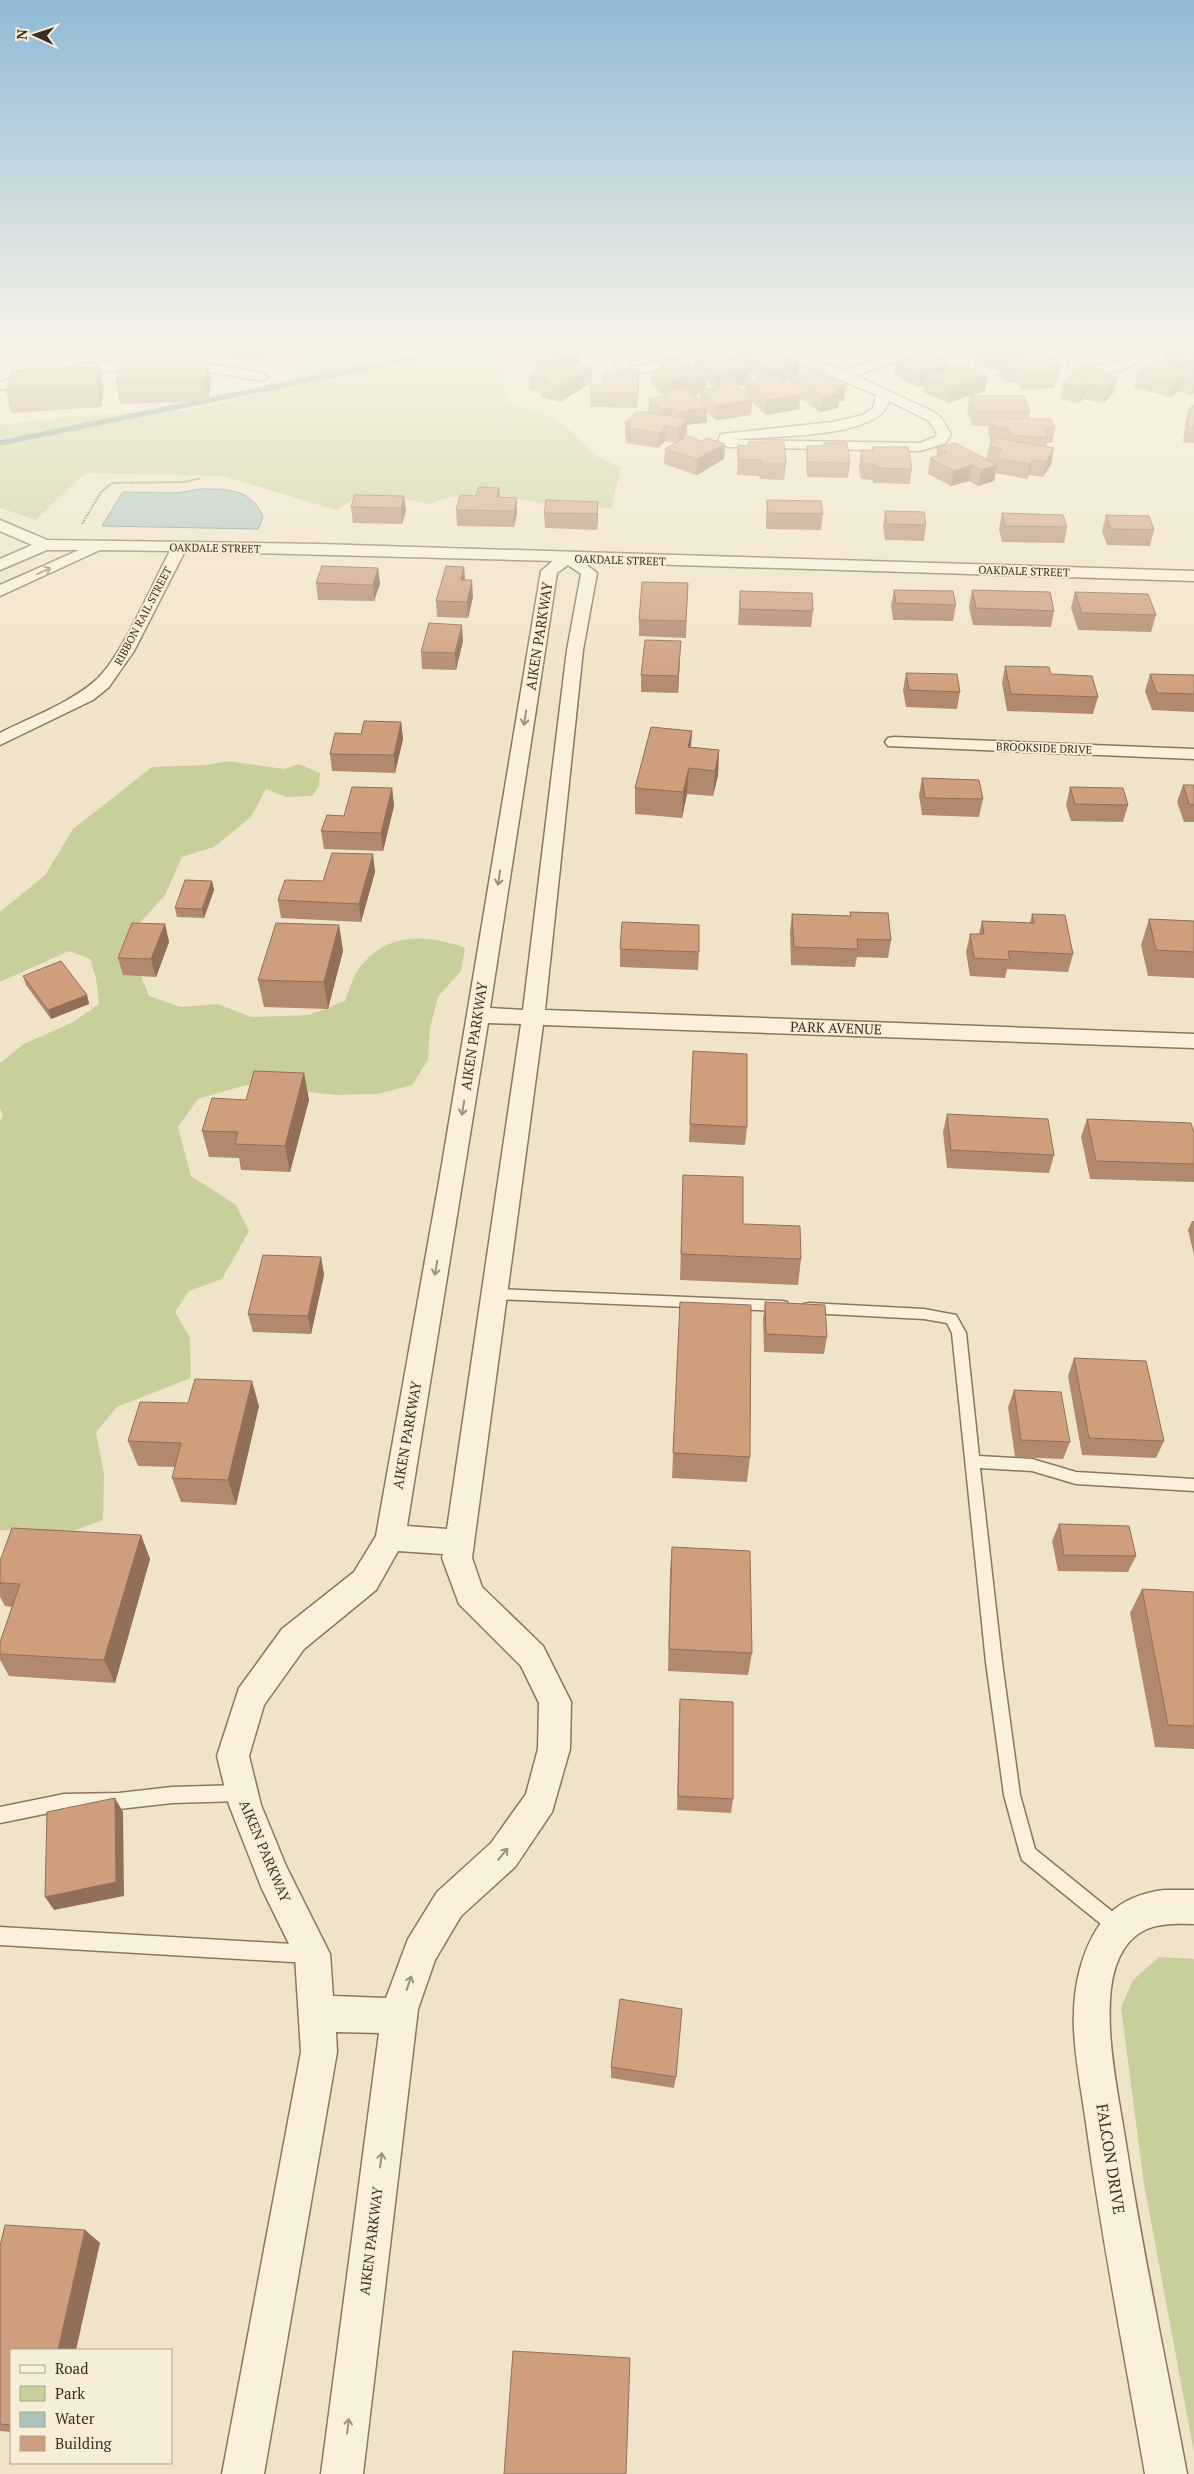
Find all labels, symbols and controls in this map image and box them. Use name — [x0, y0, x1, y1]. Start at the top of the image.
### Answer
north arrow — [10, 10, 60, 60]
text: N — [12, 28, 31, 40]
street label: OAKDALE STREET — [169, 540, 261, 556]
street label: OAKDALE STREET — [574, 551, 666, 569]
street label: OAKDALE STREET — [978, 562, 1070, 580]
street label: RIBBON RAIL STREET — [111, 564, 175, 668]
one-way arrow — [36, 565, 51, 575]
street label: AIKEN PARKWAY — [521, 580, 557, 691]
one-way arrow — [520, 709, 530, 725]
street label: BROOKSIDE DRIVE — [996, 739, 1092, 757]
one-way arrow — [494, 870, 504, 886]
street label: AIKEN PARKWAY — [456, 980, 492, 1091]
street label: PARK AVENUE — [790, 1016, 882, 1039]
one-way arrow — [457, 1100, 467, 1116]
one-way arrow — [431, 1260, 441, 1276]
street label: AIKEN PARKWAY — [388, 1379, 426, 1490]
street label: AIKEN PARKWAY — [235, 1797, 296, 1906]
one-way arrow — [497, 1847, 508, 1860]
one-way arrow — [405, 1976, 414, 1991]
street label: FALCON DRIVE — [1091, 2102, 1131, 2216]
one-way arrow — [376, 2152, 386, 2168]
street label: AIKEN PARKWAY — [354, 2185, 387, 2296]
legend — [10, 2349, 172, 2464]
text: Road — [55, 2358, 88, 2378]
text: Park — [55, 2383, 85, 2403]
text: Water — [55, 2408, 95, 2428]
one-way arrow — [343, 2418, 353, 2434]
text: Building — [55, 2433, 113, 2453]

